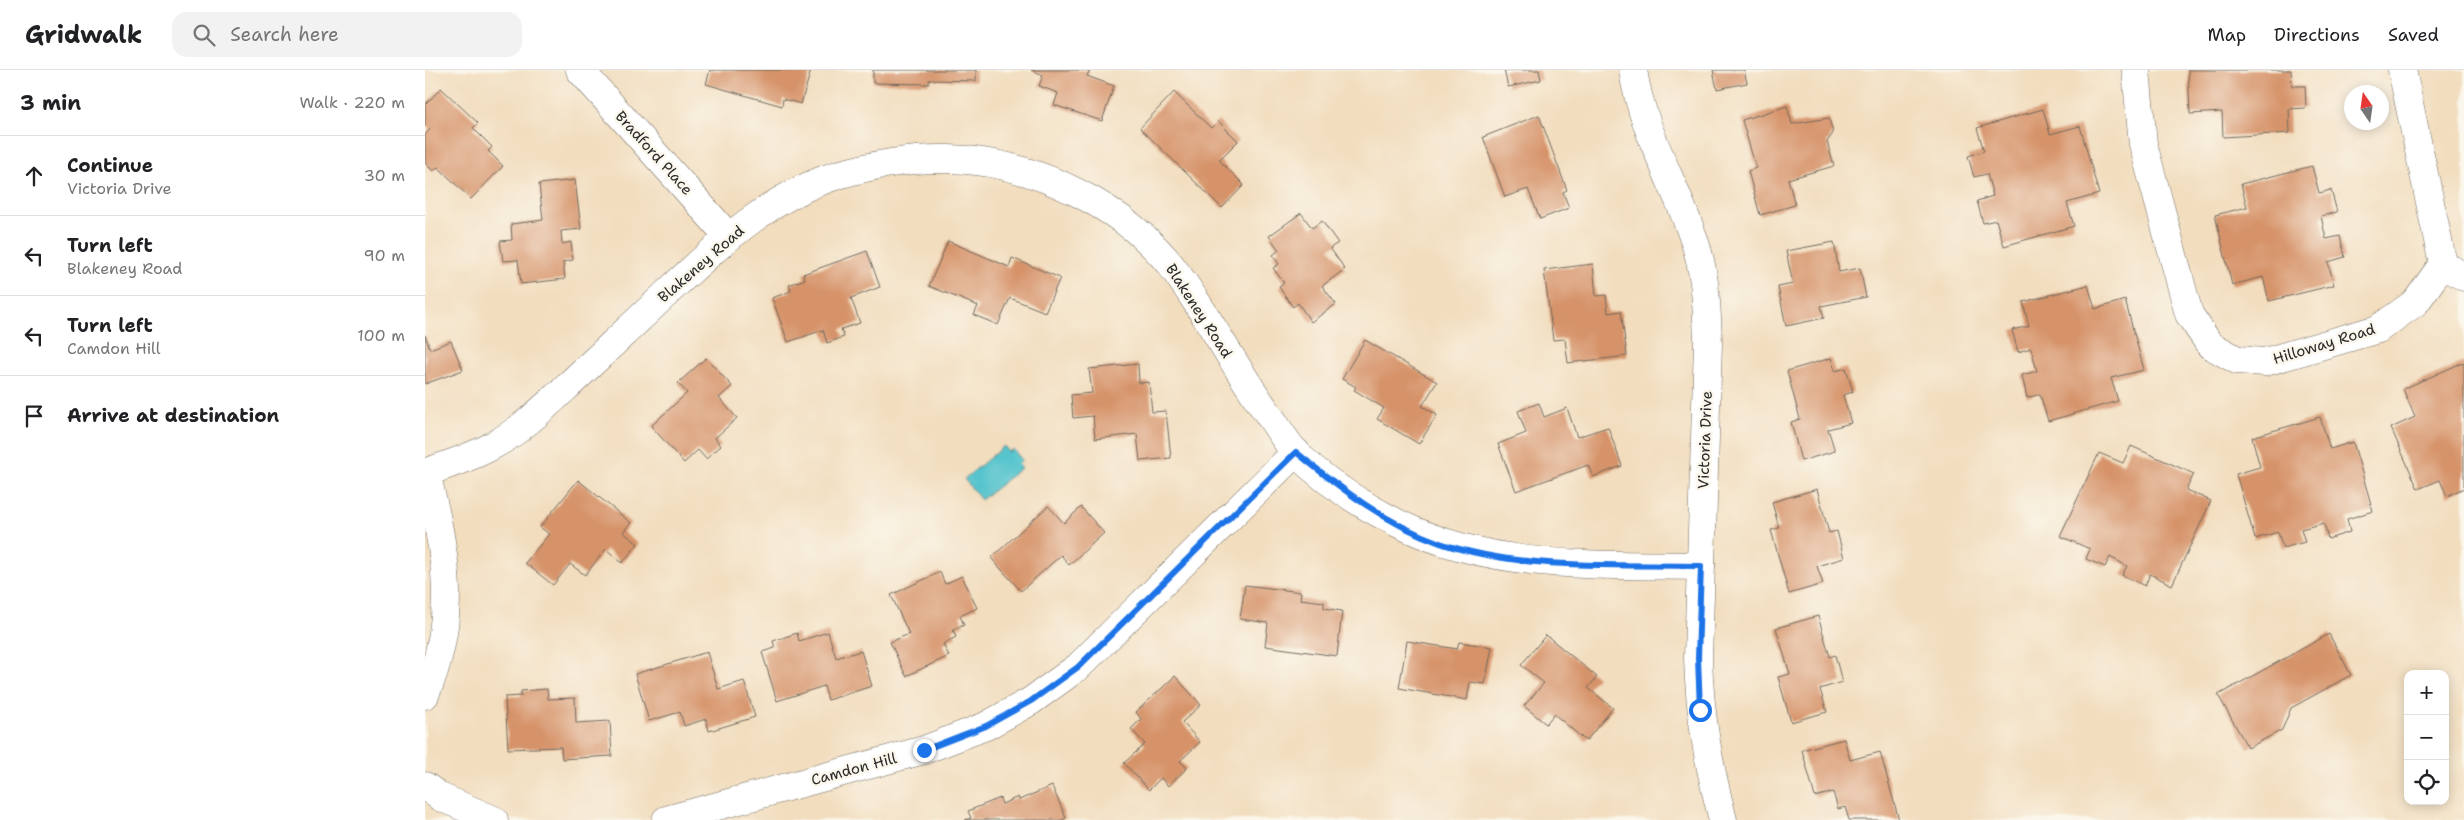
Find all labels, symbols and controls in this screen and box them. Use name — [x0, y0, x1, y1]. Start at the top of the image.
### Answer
search box — [172, 12, 522, 57]
text: Gridwalk — [25, 19, 142, 51]
icon: search — [190, 21, 218, 49]
text: Search here — [230, 22, 339, 47]
text: Map — [2208, 23, 2246, 47]
text: Directions — [2274, 23, 2360, 47]
text: Saved — [2388, 23, 2439, 47]
north arrow — [2344, 85, 2389, 130]
text: 3 min — [20, 89, 81, 117]
text: Walk · 220 m — [299, 92, 405, 113]
street label: Bradford Place — [611, 107, 697, 199]
text: Continue — [67, 153, 153, 178]
icon: ahead — [20, 162, 48, 190]
text: 30 m — [364, 165, 405, 186]
text: Victoria Drive — [67, 178, 172, 199]
street label: Blakeney Road — [654, 221, 749, 307]
text: Turn left — [67, 233, 153, 258]
icon: left — [20, 242, 48, 270]
text: 90 m — [364, 245, 405, 266]
text: Blakeney Road — [67, 258, 183, 279]
street label: Blakeney Road — [1161, 260, 1237, 362]
text: Turn left — [67, 313, 153, 338]
street label: Hilloway Road — [2270, 319, 2378, 369]
icon: left — [20, 322, 48, 350]
text: 100 m — [357, 325, 405, 346]
text: Camdon Hill — [67, 338, 161, 359]
street label: Victoria Drive — [1693, 391, 1717, 489]
icon: arrive — [20, 402, 48, 430]
text: Arrive at destination — [67, 403, 279, 428]
map controls — [2404, 670, 2449, 805]
button: + — [2404, 670, 2449, 715]
route start — [1689, 699, 1712, 722]
button: − — [2404, 715, 2449, 760]
route end — [913, 739, 936, 762]
street label: Camdon Hill — [809, 748, 899, 790]
button: locate — [2404, 760, 2449, 805]

